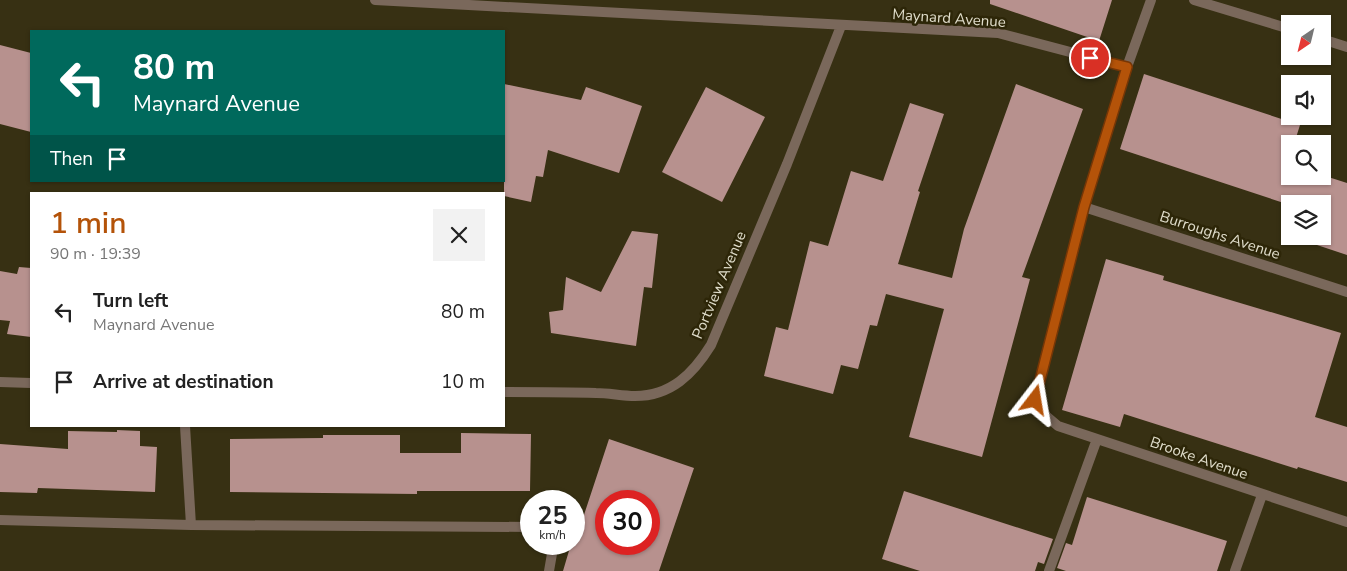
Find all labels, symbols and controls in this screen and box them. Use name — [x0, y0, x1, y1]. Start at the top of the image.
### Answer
street label: Maynard Avenue — [892, 4, 1006, 32]
north arrow — [1281, 15, 1331, 65]
map controls — [1281, 15, 1331, 245]
pin — [1069, 37, 1111, 79]
text: 80 m — [133, 44, 215, 91]
icon: arrive — [1076, 44, 1104, 72]
icon: left — [50, 50, 115, 115]
button: sound — [1281, 75, 1331, 125]
text: Maynard Avenue — [133, 89, 300, 119]
button: search — [1281, 135, 1331, 185]
icon: arrive — [103, 145, 131, 173]
text: Then — [50, 146, 93, 172]
button: layers — [1281, 195, 1331, 245]
text: 1 min — [50, 203, 126, 244]
street label: Burroughs Avenue — [1157, 206, 1283, 264]
button: close — [433, 209, 485, 261]
street label: Portview Avenue — [687, 228, 751, 342]
text: 90 m · 19:39 — [50, 243, 141, 265]
text: Turn left — [93, 288, 168, 314]
icon: left — [50, 298, 78, 326]
text: 80 m — [441, 299, 485, 325]
text: Maynard Avenue — [93, 314, 214, 336]
icon: arrive — [50, 368, 78, 396]
text: Arrive at destination — [93, 369, 274, 395]
text: 10 m — [441, 369, 485, 395]
position arrow — [1008, 373, 1060, 425]
street label: Brooke Avenue — [1147, 432, 1251, 484]
speed limit sign: 30 — [595, 490, 660, 555]
text: 25 — [537, 499, 568, 533]
text: km/h — [539, 527, 566, 543]

